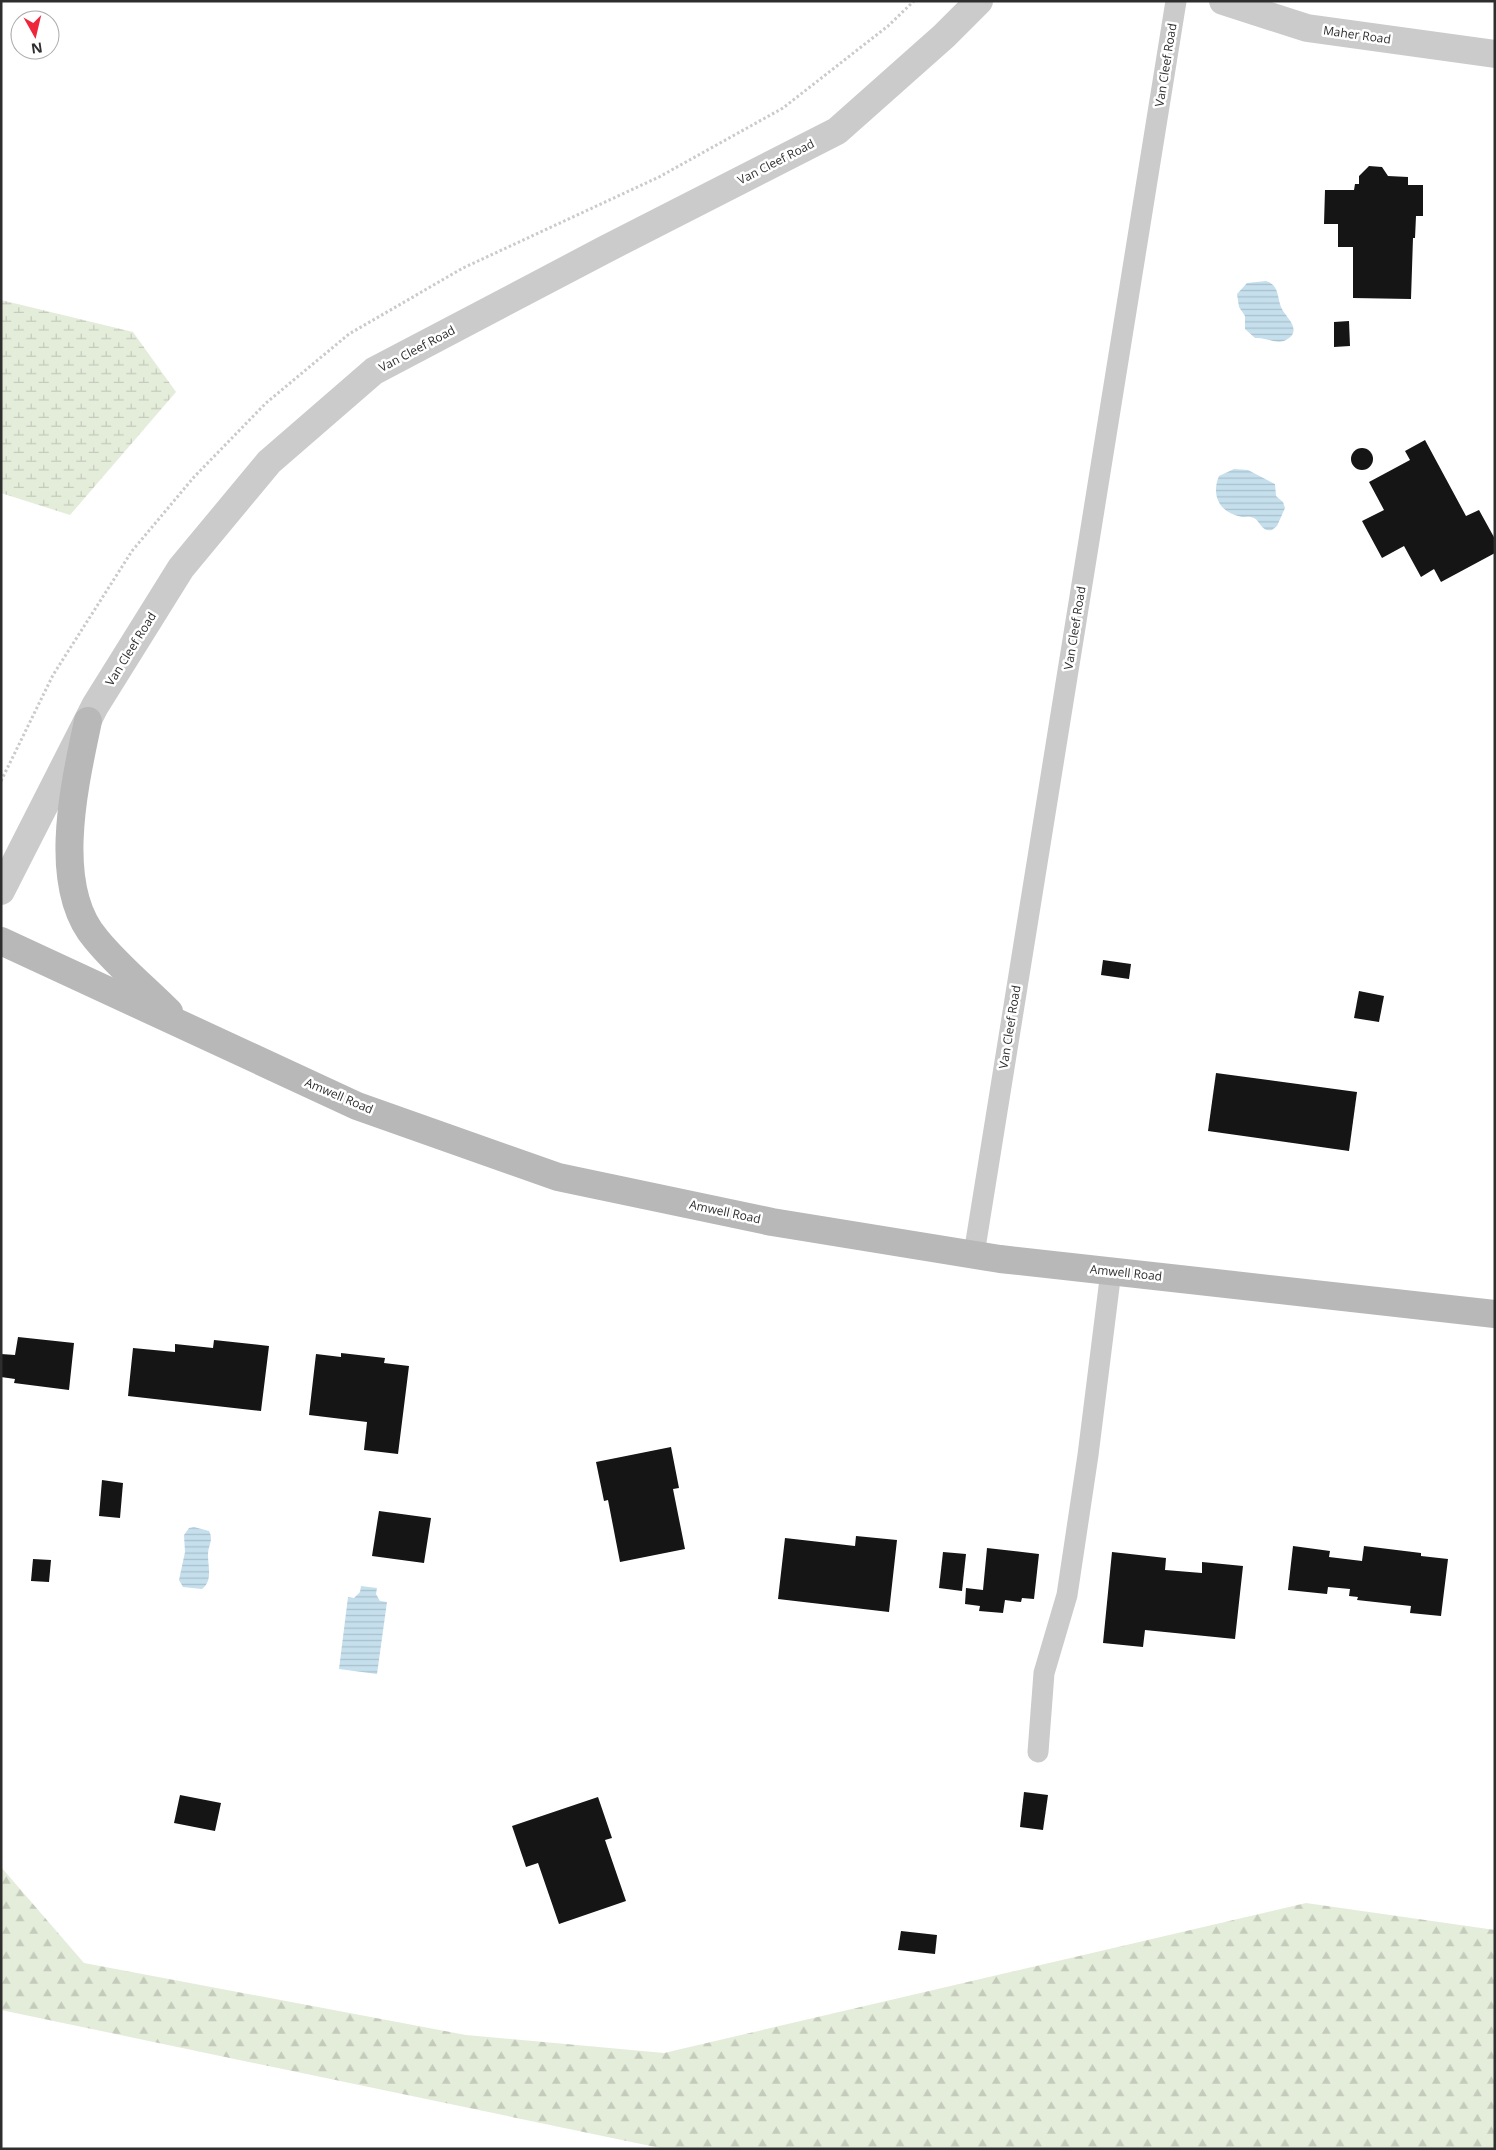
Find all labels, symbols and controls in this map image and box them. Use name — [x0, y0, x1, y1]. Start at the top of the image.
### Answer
north arrow — [10, 10, 60, 60]
street label: Maher Road — [1322, 21, 1392, 48]
street label: Van Cleef Road — [1151, 22, 1180, 108]
text: N — [30, 38, 44, 59]
street label: Van Cleef Road — [734, 135, 817, 188]
street label: Van Cleef Road — [376, 321, 458, 376]
street label: Van Cleef Road — [1060, 585, 1089, 671]
street label: Van Cleef Road — [101, 609, 160, 689]
street label: Van Cleef Road — [995, 984, 1024, 1070]
street label: Amwell Road — [302, 1074, 376, 1118]
street label: Amwell Road — [688, 1196, 762, 1227]
street label: Amwell Road — [1089, 1260, 1163, 1285]

